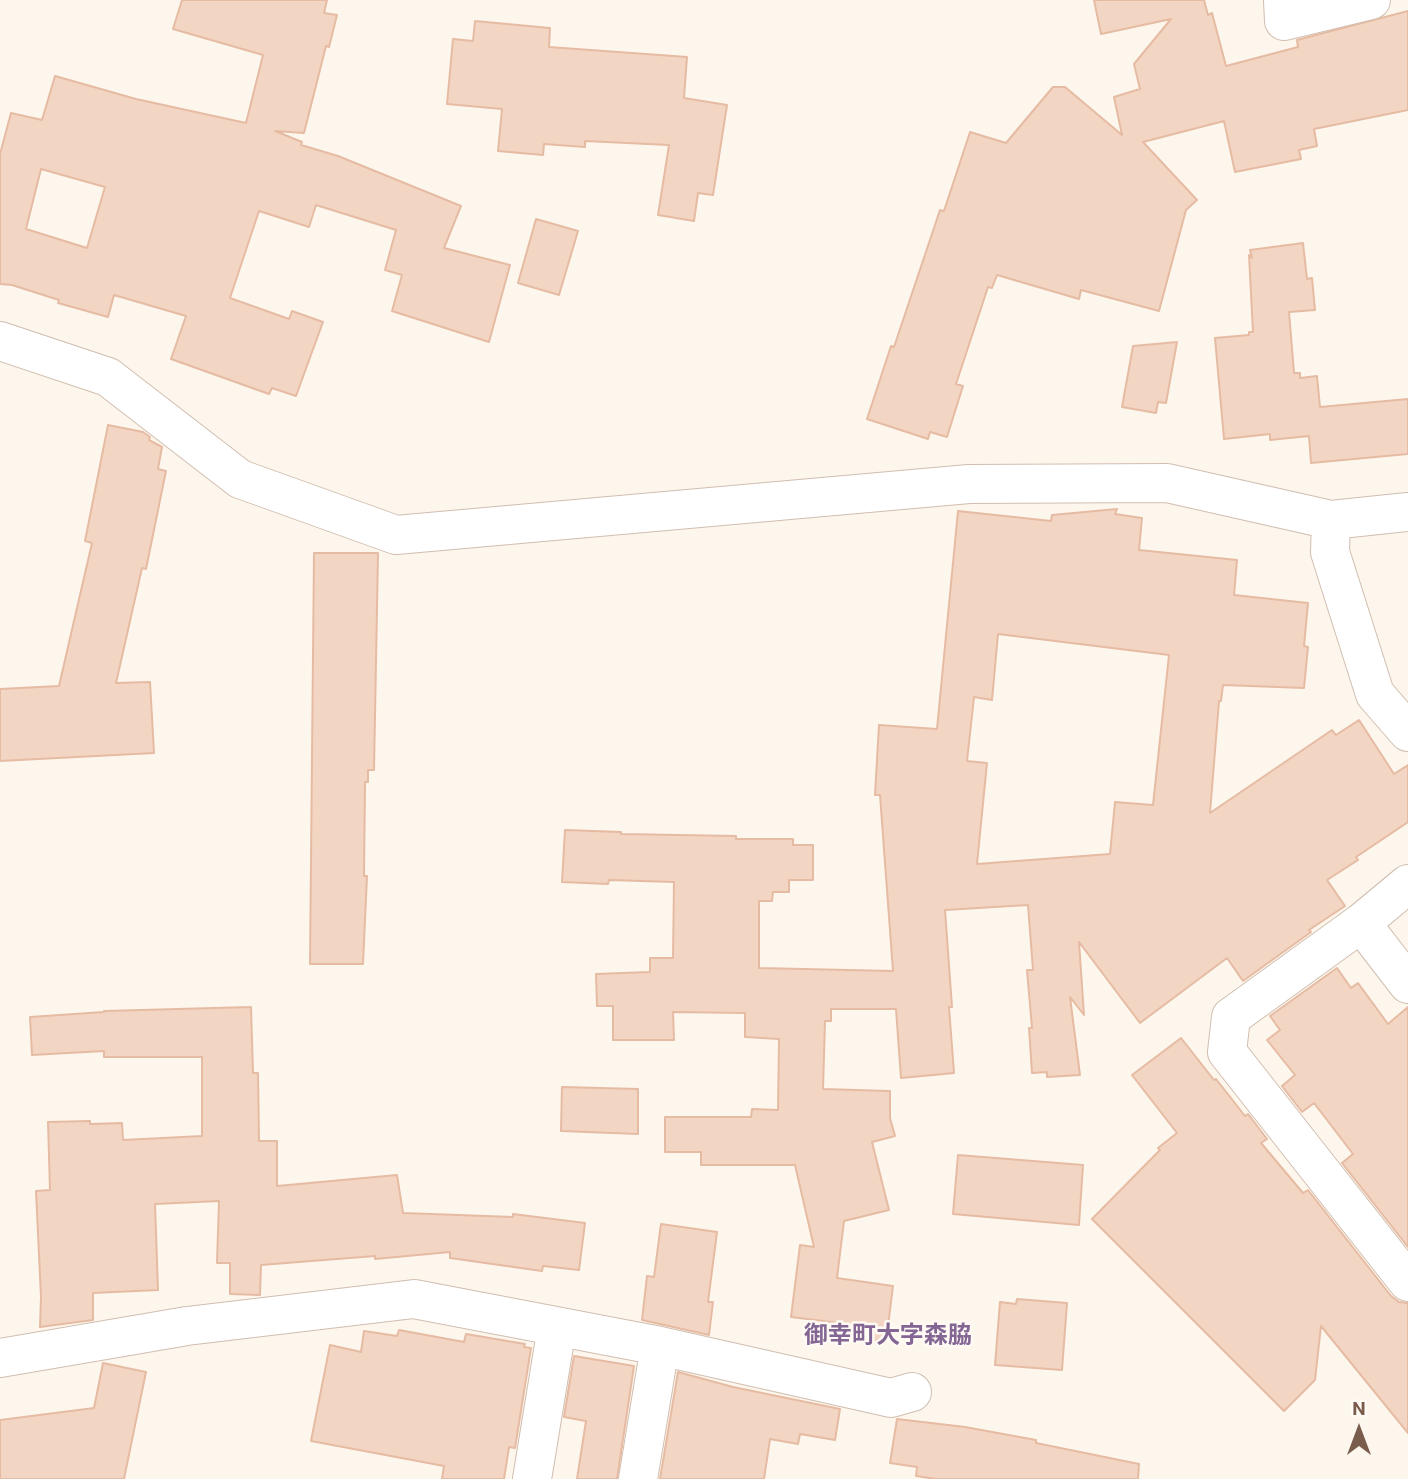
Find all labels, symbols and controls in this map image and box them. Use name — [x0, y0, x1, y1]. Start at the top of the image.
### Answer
district label: 御幸町大字森脇 — [804, 1323, 972, 1351]
north arrow — [1324, 1395, 1394, 1465]
text: N — [1352, 1397, 1366, 1420]

